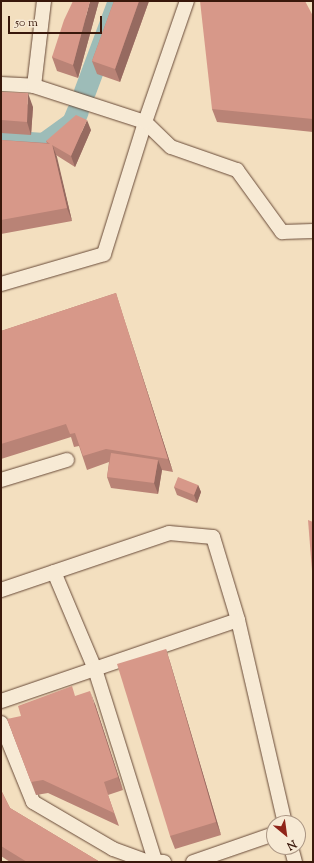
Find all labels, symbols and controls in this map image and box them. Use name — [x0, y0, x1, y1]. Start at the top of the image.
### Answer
scale bar — [10, 8, 104, 34]
text: 50 m — [15, 14, 38, 32]
north arrow — [266, 815, 306, 855]
text: N — [284, 835, 299, 854]

